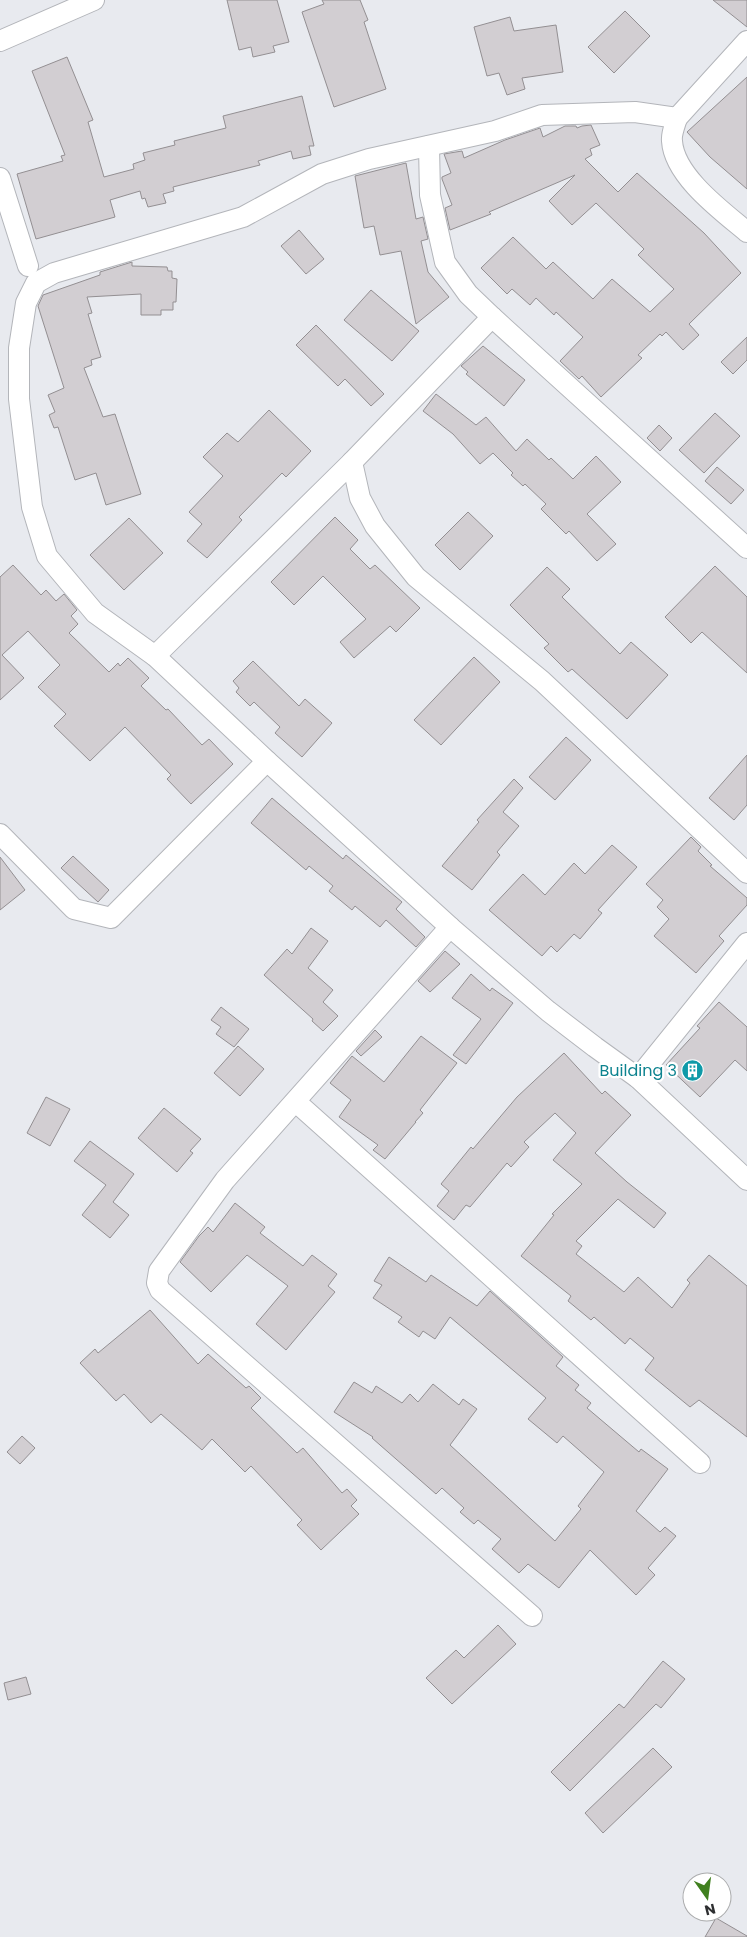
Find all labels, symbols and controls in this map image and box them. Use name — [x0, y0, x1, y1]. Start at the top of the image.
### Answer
building icon: Building 3 — [681, 1058, 705, 1082]
place label: Building 3 — [600, 1059, 677, 1082]
north arrow — [682, 1872, 732, 1922]
text: N — [703, 1899, 718, 1921]

